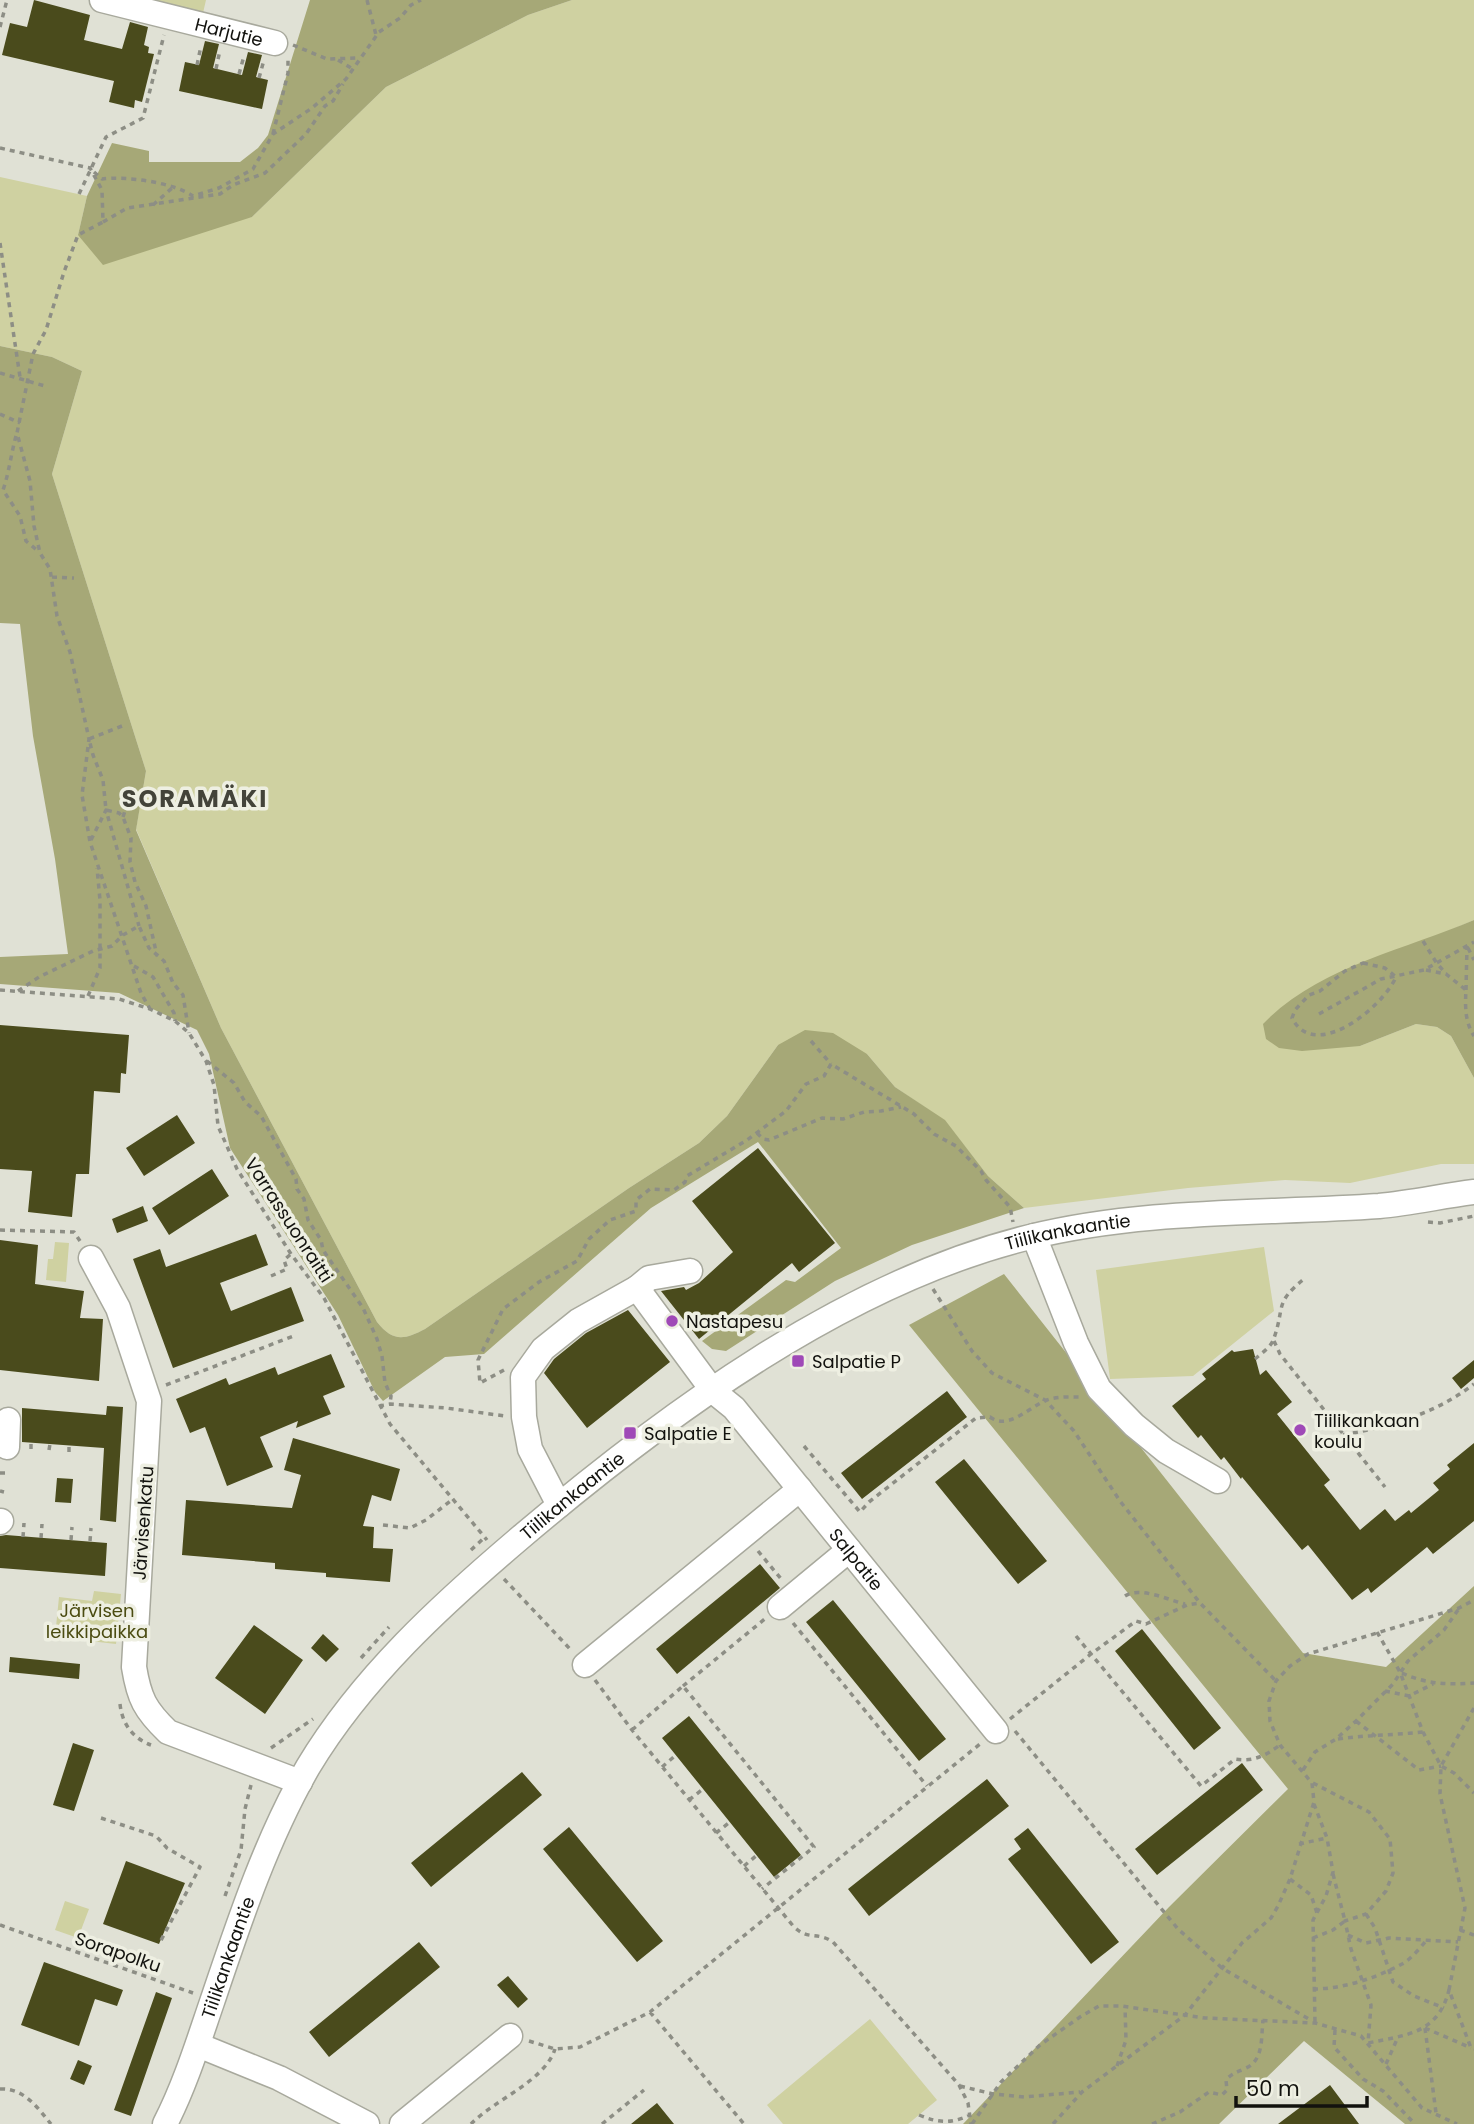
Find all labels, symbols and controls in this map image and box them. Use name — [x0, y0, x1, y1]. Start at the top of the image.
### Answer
street label: Harjutie — [192, 11, 266, 52]
district label: SORAMÄKI — [122, 782, 268, 815]
street label: Varrassuonraitti — [239, 1153, 339, 1287]
street label: Tiilikankaantie — [1002, 1207, 1132, 1256]
place label: Nastapesu — [686, 1309, 783, 1334]
marker: Nastapesu — [664, 1313, 680, 1329]
place label: Salpatie P — [812, 1349, 901, 1374]
marker: Salpatie P — [790, 1353, 806, 1369]
place label: Tiilikankaan koulu — [1314, 1408, 1420, 1454]
place label: Salpatie E — [644, 1421, 732, 1446]
marker: Tiilikankaan koulu — [1292, 1422, 1308, 1438]
marker: Salpatie E — [622, 1425, 638, 1441]
street label: Tiilikankaantie — [514, 1445, 629, 1545]
street label: Järvisenkatu — [127, 1465, 159, 1581]
street label: Salpatie — [824, 1523, 889, 1596]
park label: Järvisen leikkipaikka — [46, 1598, 148, 1644]
street label: Tiilikankaantie — [195, 1893, 260, 2022]
street label: Sorapolku — [71, 1926, 165, 1978]
scale bar — [1236, 2064, 1367, 2108]
text: 50 m — [1246, 2074, 1300, 2103]

